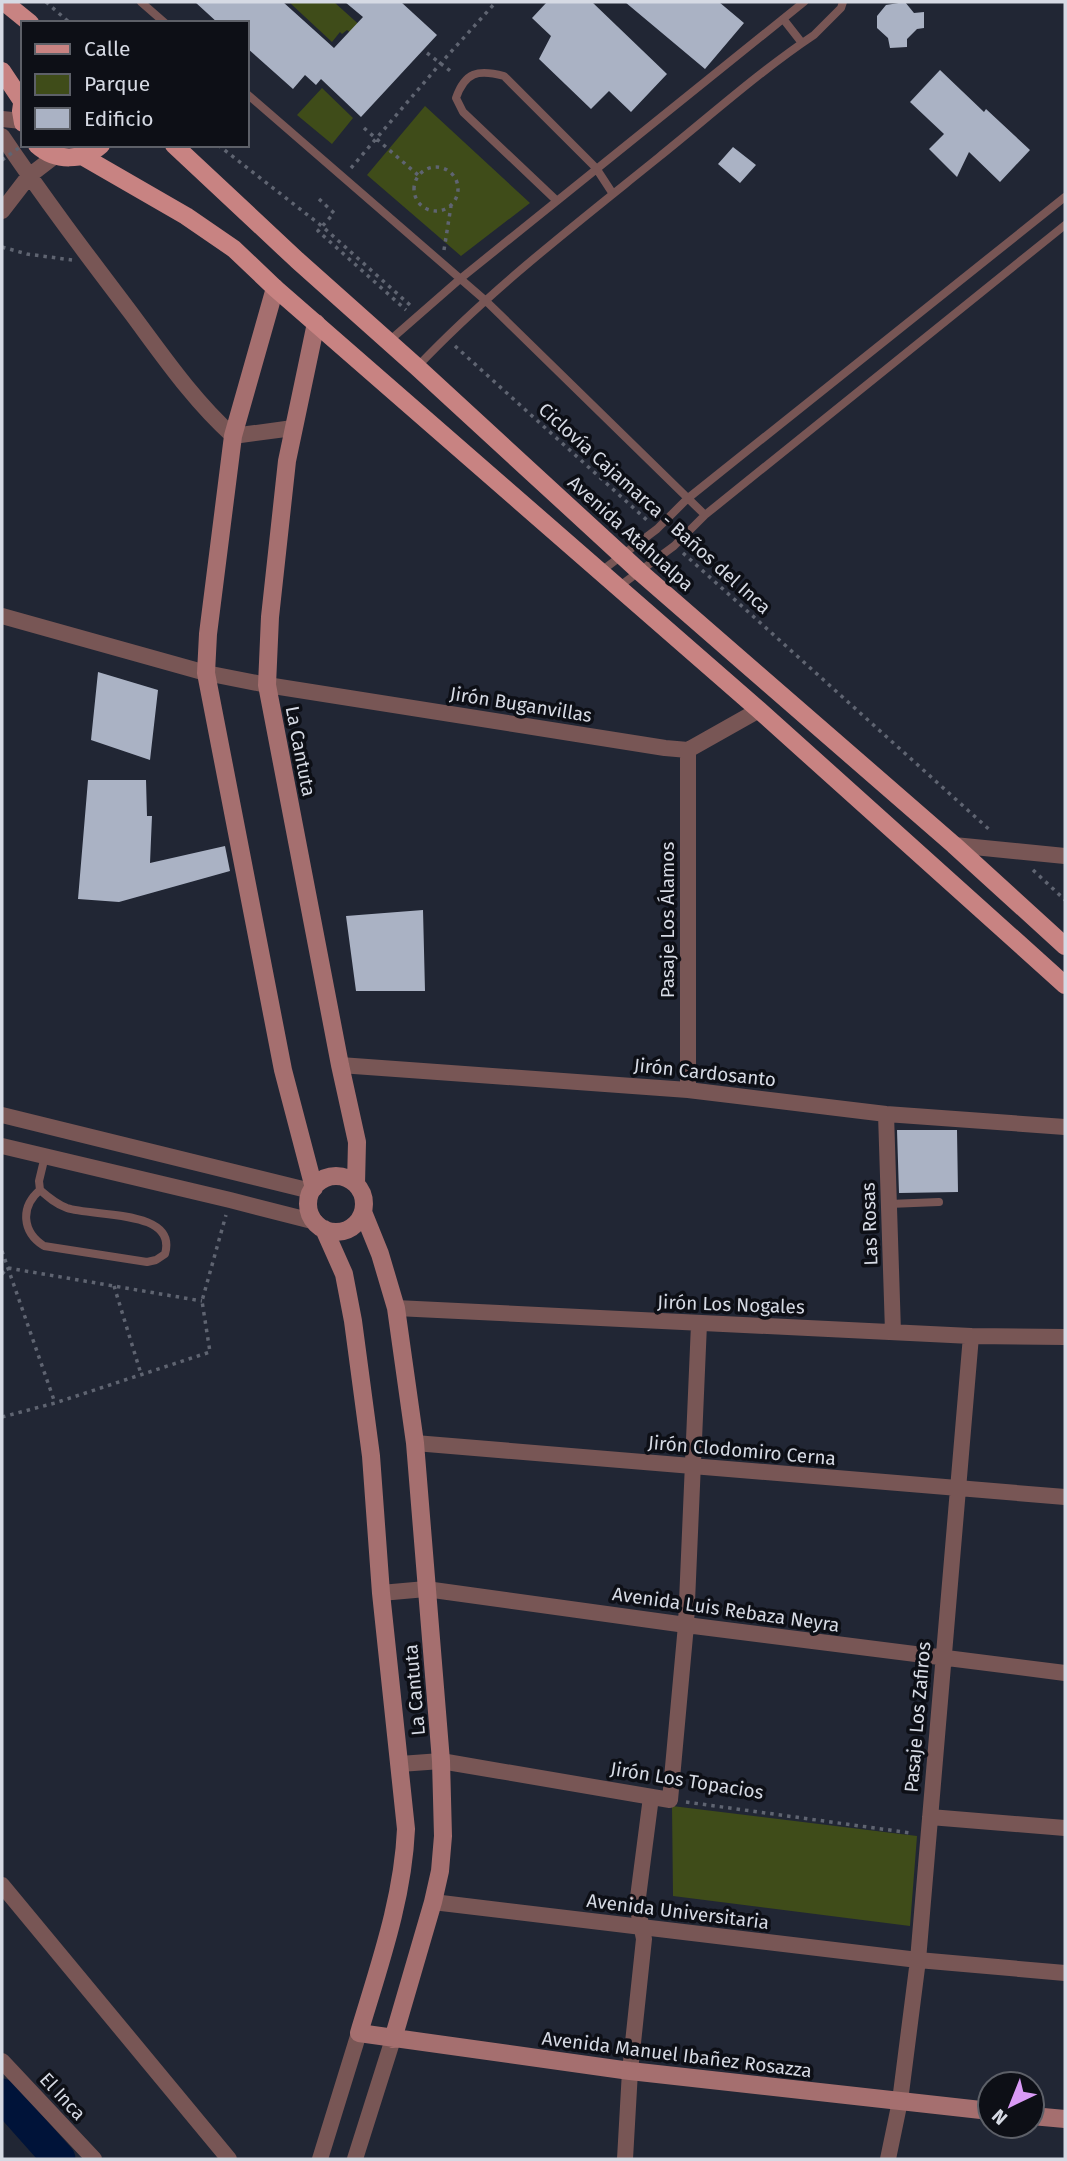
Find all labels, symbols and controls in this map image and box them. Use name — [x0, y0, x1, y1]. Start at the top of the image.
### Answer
legend — [21, 21, 248, 147]
text: Calle — [84, 36, 130, 62]
text: Parque — [84, 71, 150, 97]
text: Edificio — [84, 106, 154, 132]
street label: Ciclovía Cajamarca - Baños del Inca — [534, 398, 776, 619]
street label: Avenida Atahualpa — [563, 471, 698, 596]
street label: Jirón Buganvillas — [448, 682, 594, 727]
street label: La Cantuta — [280, 704, 321, 798]
street label: Pasaje Los Álamos — [656, 842, 679, 998]
street label: Jirón Cardosanto — [633, 1054, 777, 1091]
street label: Las Rosas — [857, 1182, 882, 1266]
street label: Jirón Los Nogales — [657, 1290, 805, 1319]
street label: Jirón Clodomiro Cerna — [647, 1431, 837, 1470]
street label: Avenida Luis Rebaza Neyra — [611, 1582, 841, 1637]
street label: Pasaje Los Zafiros — [899, 1641, 936, 1793]
street label: La Cantuta — [399, 1643, 430, 1737]
street label: Jirón Los Topacios — [609, 1757, 765, 1804]
street label: Avenida Universitaria — [585, 1889, 771, 1934]
street label: Avenida Manuel Ibañez Rosazza — [541, 2027, 813, 2082]
street label: El Inca — [35, 2068, 90, 2125]
north arrow — [976, 2070, 1046, 2140]
text: N — [987, 2104, 1012, 2130]

